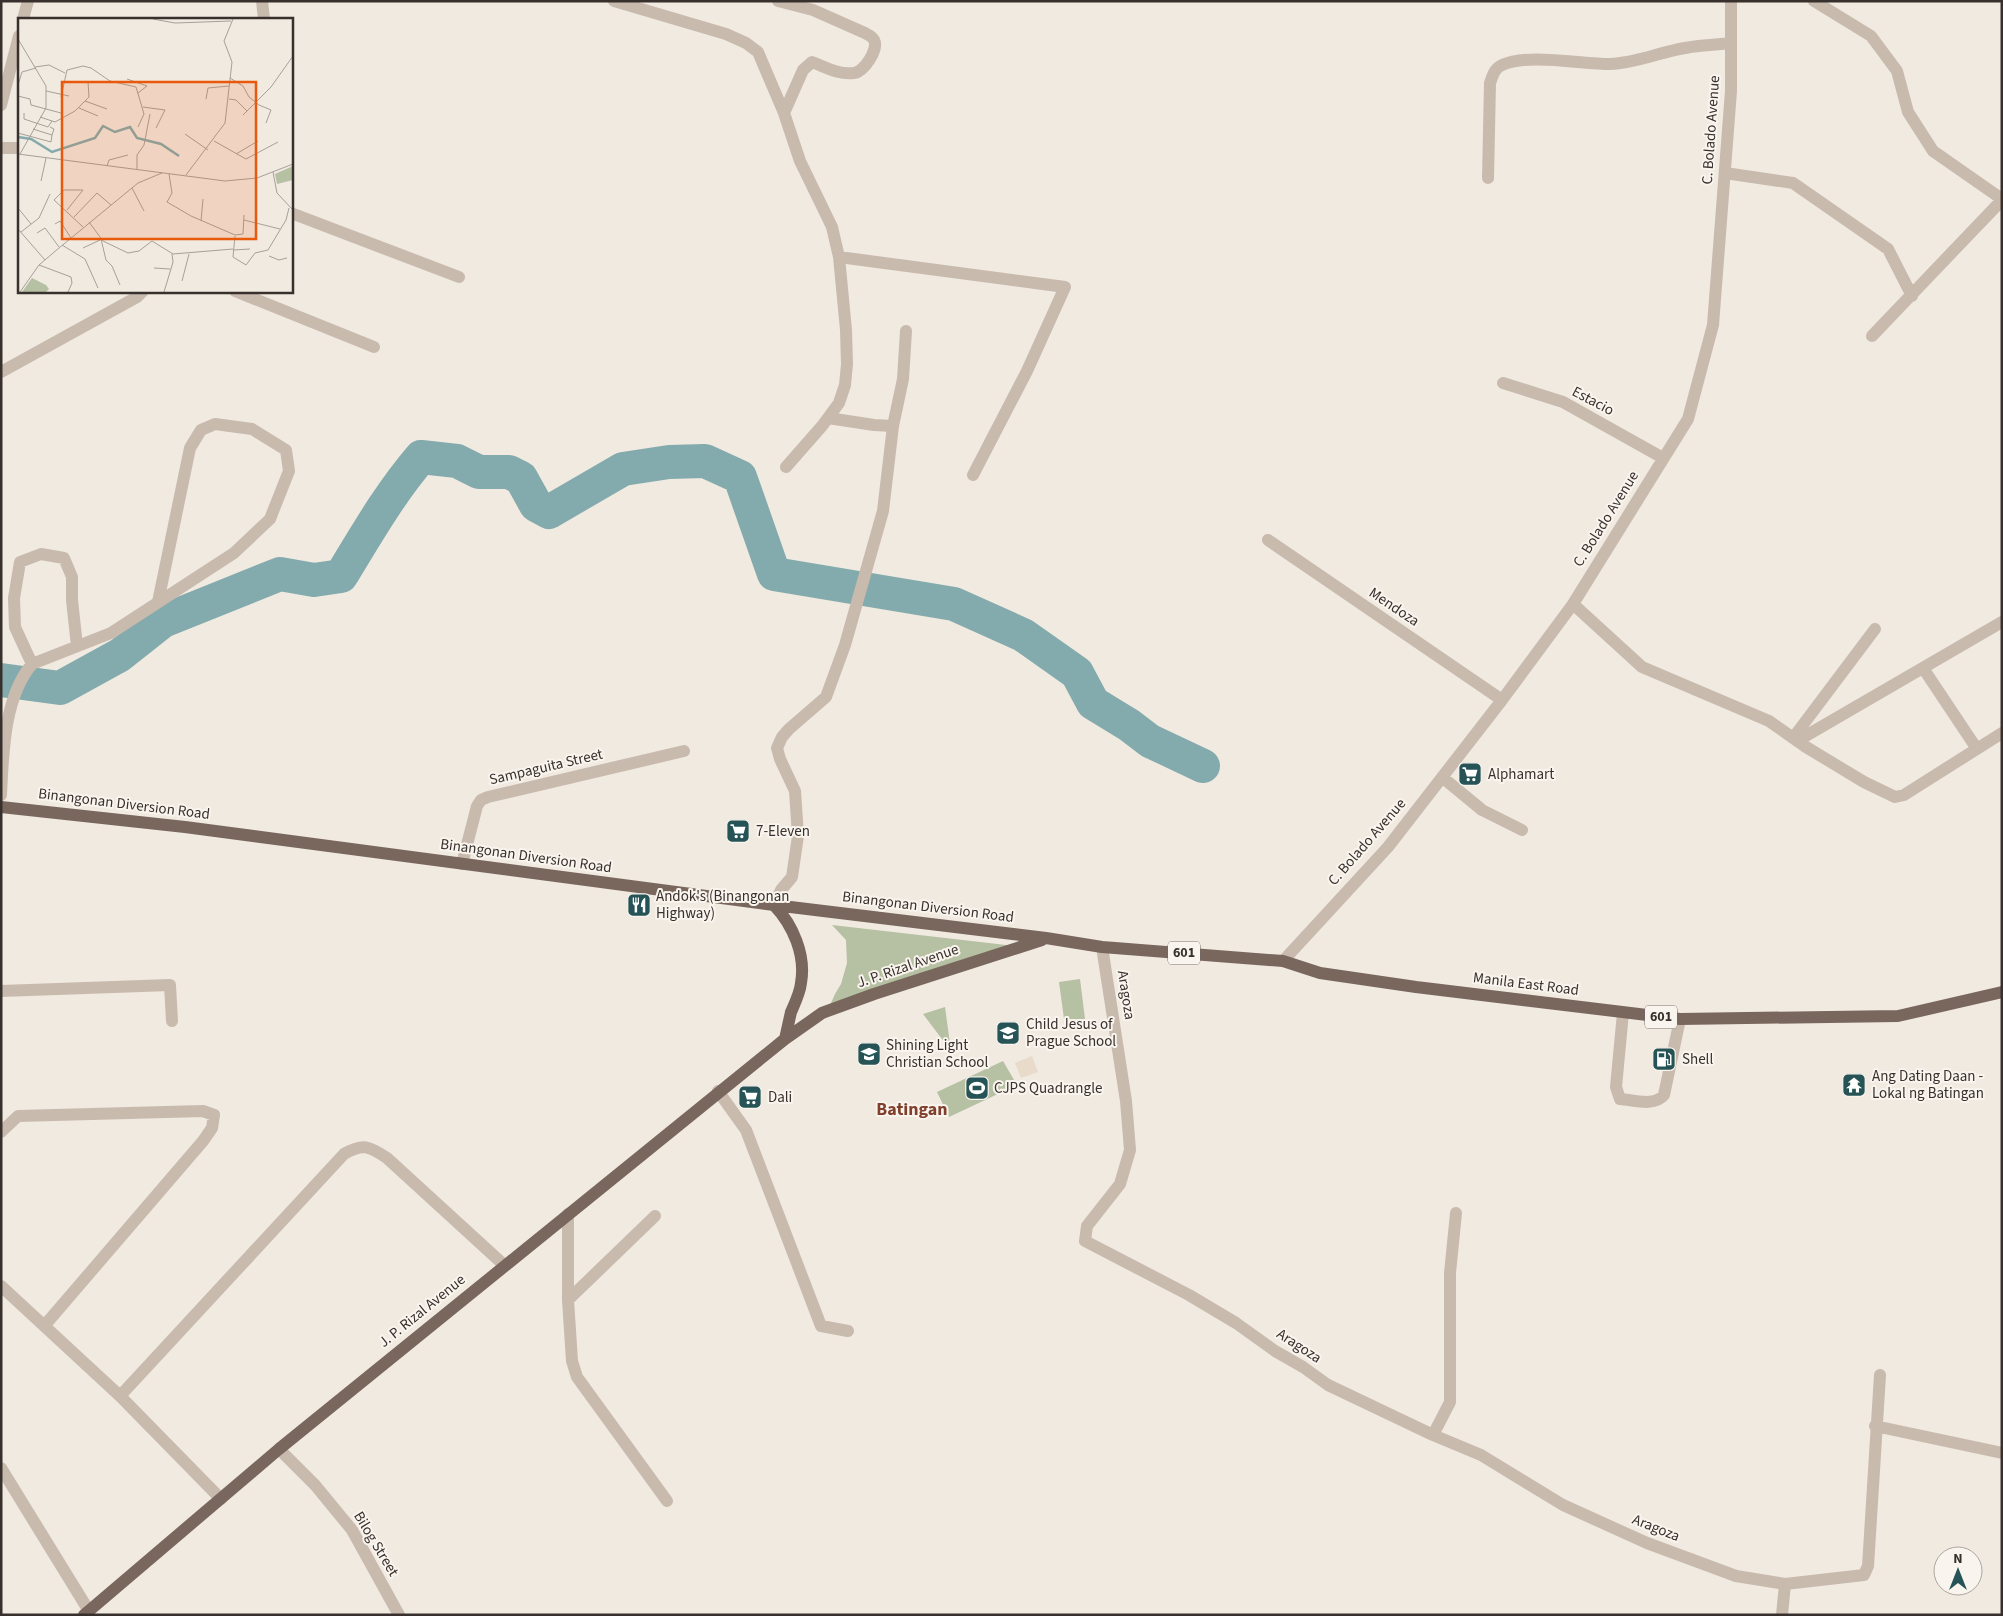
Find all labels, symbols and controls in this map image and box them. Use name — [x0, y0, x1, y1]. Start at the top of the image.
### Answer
inset map — [18, 18, 292, 292]
street label: C. Bolado Avenue — [1697, 75, 1725, 185]
street label: Estacio — [1568, 381, 1618, 421]
street label: C. Bolado Avenue — [1568, 467, 1644, 571]
street label: Mendoza — [1365, 582, 1423, 632]
street label: Sampaguita Street — [487, 744, 605, 790]
supermarket icon: Alphamart — [1457, 761, 1483, 787]
place label: Alphamart — [1488, 764, 1554, 785]
street label: Binangonan Diversion Road — [37, 783, 211, 825]
street label: C. Bolado Avenue — [1323, 794, 1411, 890]
supermarket icon: 7-Eleven — [725, 818, 751, 844]
place label: 7-Eleven — [756, 821, 810, 842]
street label: Binangonan Diversion Road — [439, 834, 613, 878]
place label: Andok's (Binangonan Highway) — [656, 886, 789, 924]
street label: Binangonan Diversion Road — [841, 886, 1015, 928]
restaurant icon: Andok's (Binangonan Highway) — [626, 892, 652, 918]
street label: J. P. Rizal Avenue — [854, 939, 962, 993]
road number: 601 — [1168, 941, 1200, 964]
street label: Manila East Road — [1472, 967, 1580, 1001]
street label: Aragoza — [1112, 969, 1140, 1021]
road number: 601 — [1645, 1006, 1677, 1028]
place label: Child Jesus of Prague School — [1026, 1014, 1116, 1052]
school or university icon: Child Jesus of Prague School — [995, 1020, 1021, 1046]
place label: Shining Light Christian School — [886, 1035, 988, 1073]
school or university icon: Shining Light Christian School — [856, 1041, 882, 1067]
fuel station icon: Shell — [1651, 1046, 1677, 1072]
place label: Shell — [1682, 1049, 1713, 1070]
place label: Ang Dating Daan - Lokal ng Batingan — [1872, 1066, 1984, 1104]
temple icon: Ang Dating Daan - Lokal ng Batingan — [1841, 1072, 1867, 1098]
sports icon: CJPS Quadrangle — [964, 1075, 990, 1101]
place label: CJPS Quadrangle — [994, 1078, 1102, 1099]
supermarket icon: Dali — [737, 1084, 763, 1110]
place label: Dali — [768, 1087, 792, 1108]
district label: Batingan — [876, 1097, 948, 1122]
street label: J. P. Rizal Avenue — [374, 1269, 470, 1353]
street label: Aragoza — [1272, 1324, 1326, 1368]
street label: Bilog Street — [348, 1507, 404, 1581]
street label: Aragoza — [1629, 1509, 1683, 1547]
north arrow — [1933, 1546, 1983, 1596]
text: N — [1953, 1549, 1963, 1569]

